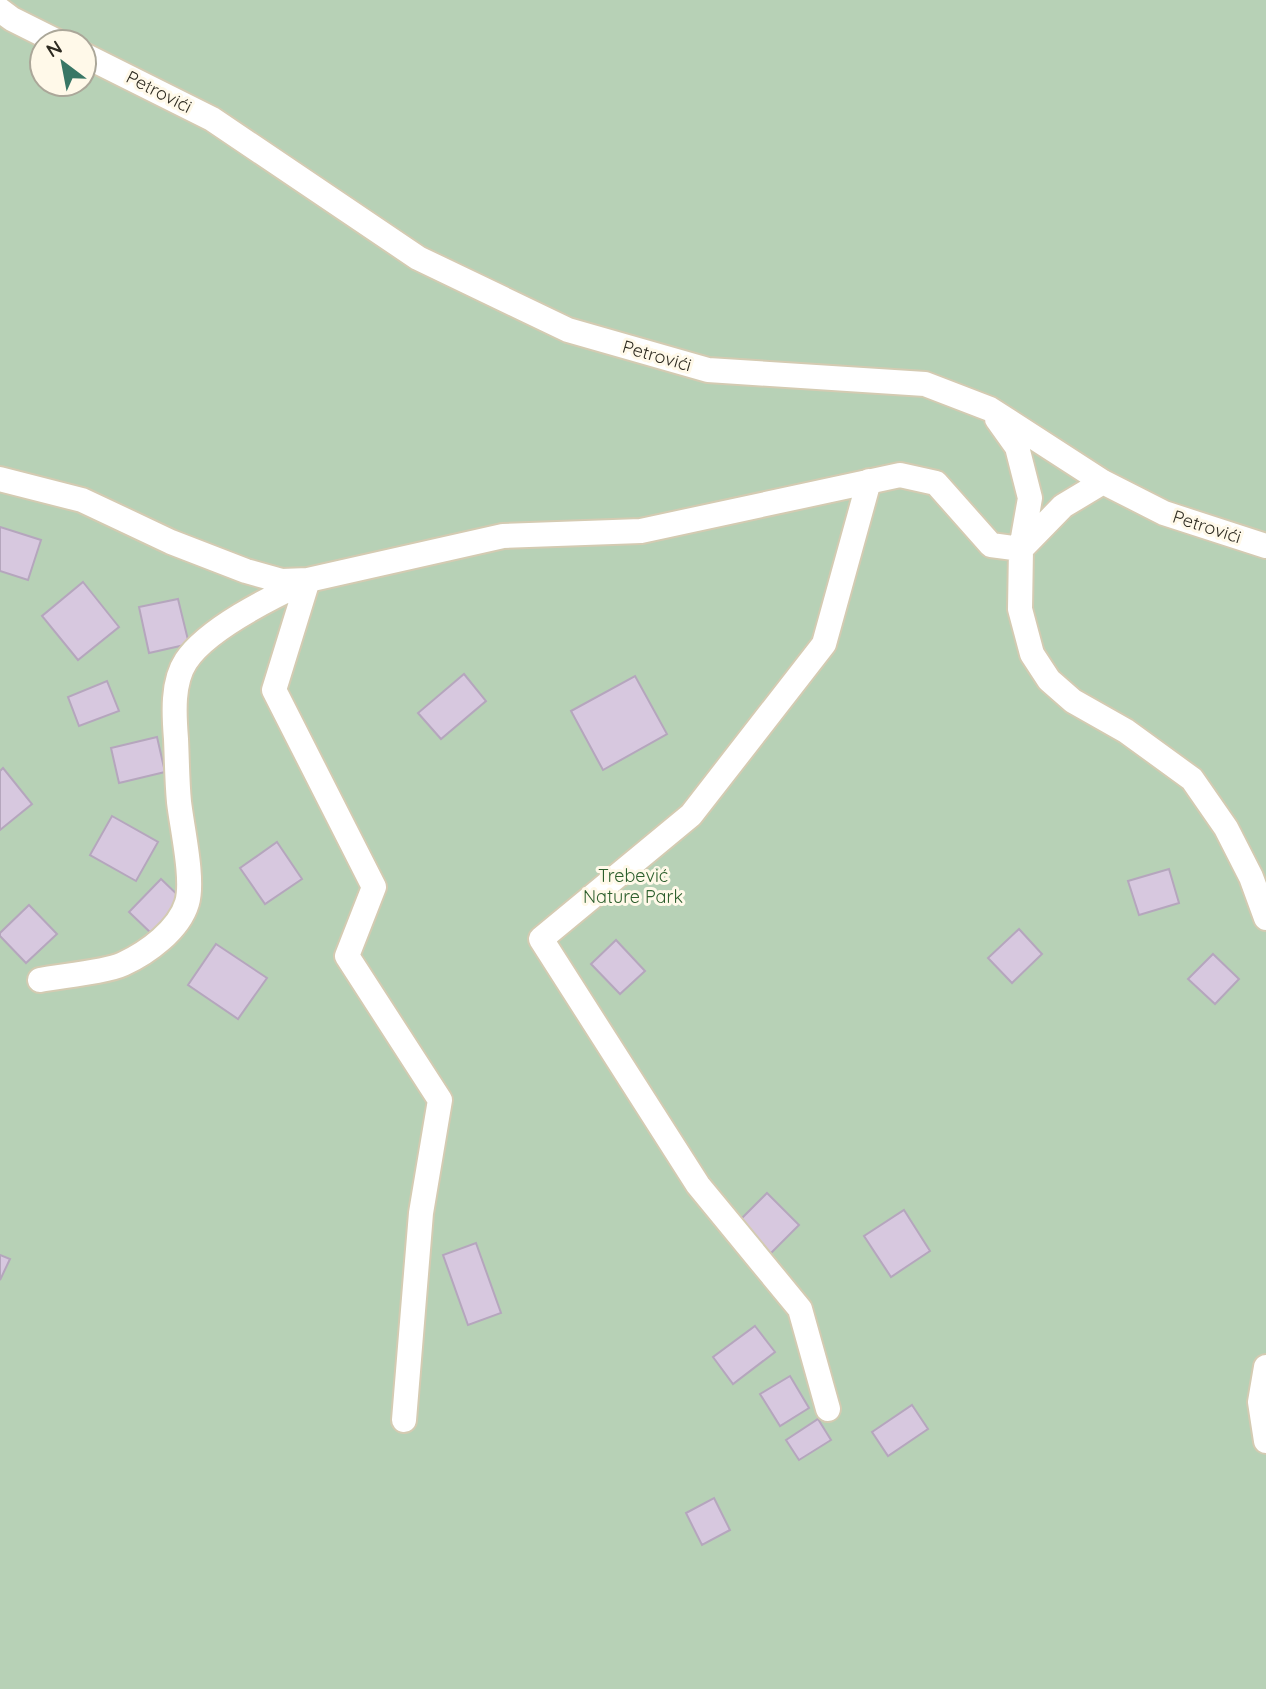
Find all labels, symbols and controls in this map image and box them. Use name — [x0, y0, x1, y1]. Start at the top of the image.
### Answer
north arrow — [28, 28, 98, 98]
text: N — [42, 35, 66, 62]
street label: Petrovići — [123, 65, 196, 118]
street label: Petrovići — [620, 335, 694, 376]
street label: Petrovići — [1170, 505, 1244, 548]
park label: Trebević Nature Park — [583, 864, 683, 908]

